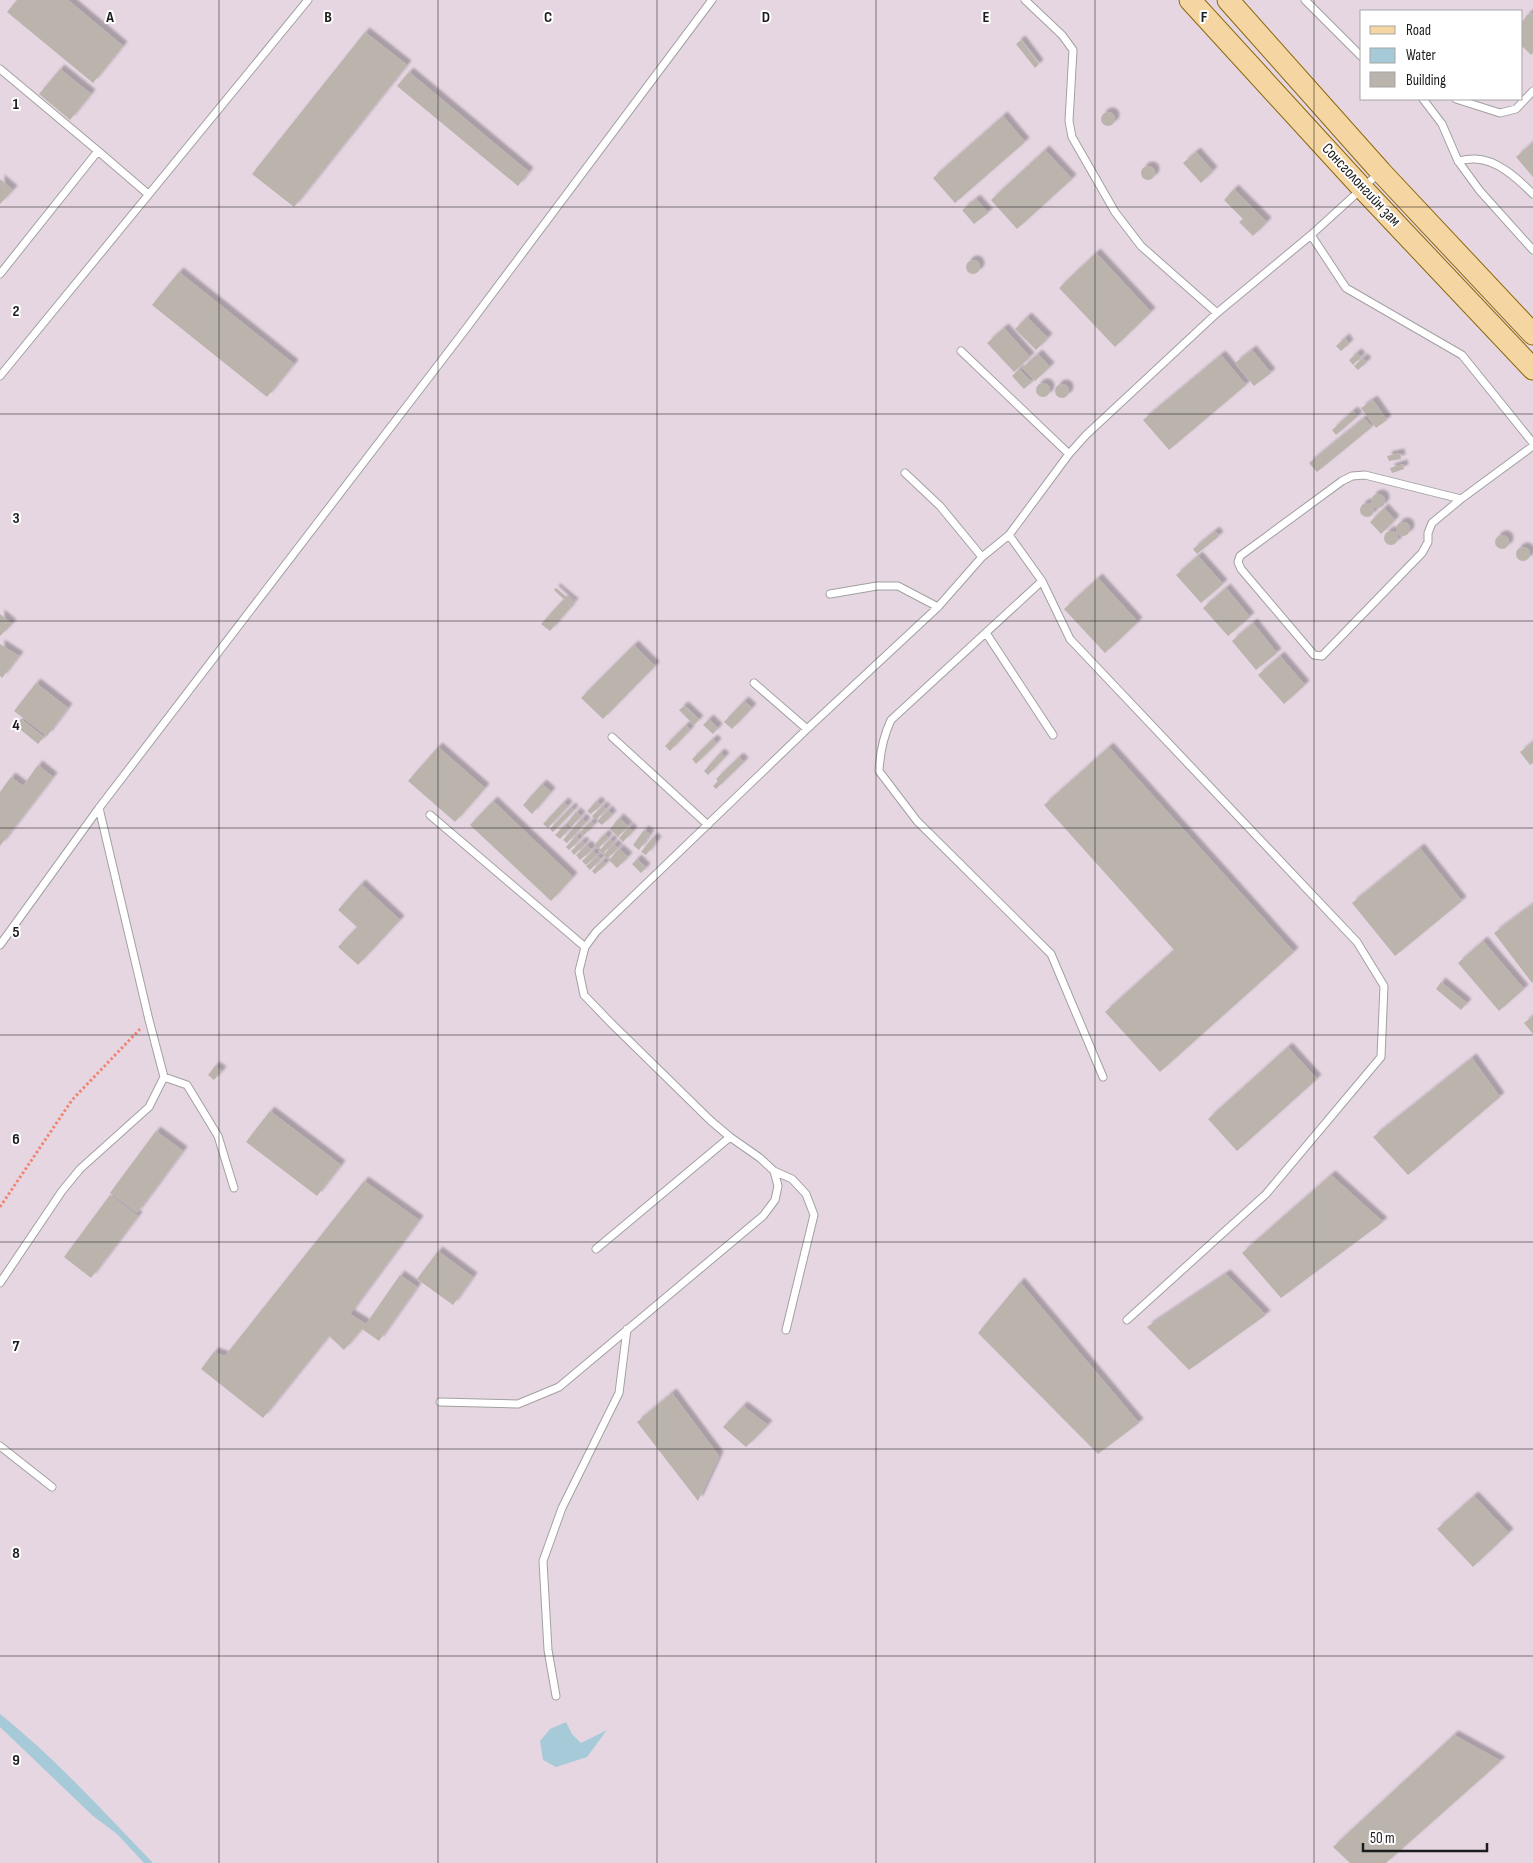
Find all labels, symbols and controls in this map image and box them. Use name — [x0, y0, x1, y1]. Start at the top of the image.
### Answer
text: A — [105, 8, 114, 27]
text: B — [324, 8, 332, 27]
text: C — [544, 8, 552, 27]
text: D — [762, 8, 770, 27]
text: E — [983, 8, 990, 27]
text: F — [1201, 8, 1208, 27]
legend — [1360, 10, 1523, 100]
text: Road — [1406, 21, 1431, 40]
text: Water — [1406, 46, 1437, 65]
text: Building — [1406, 71, 1446, 90]
text: 1 — [13, 95, 20, 114]
street label: Сонсголонгийн зам — [1318, 139, 1404, 231]
text: 2 — [12, 302, 20, 321]
text: 3 — [12, 509, 20, 528]
text: 4 — [12, 716, 20, 735]
text: 5 — [12, 923, 20, 942]
text: 6 — [12, 1130, 20, 1149]
text: 7 — [13, 1337, 20, 1356]
text: 8 — [12, 1544, 20, 1563]
text: 9 — [12, 1751, 20, 1770]
scale bar — [1363, 1820, 1487, 1852]
text: 50 m — [1370, 1829, 1395, 1848]

